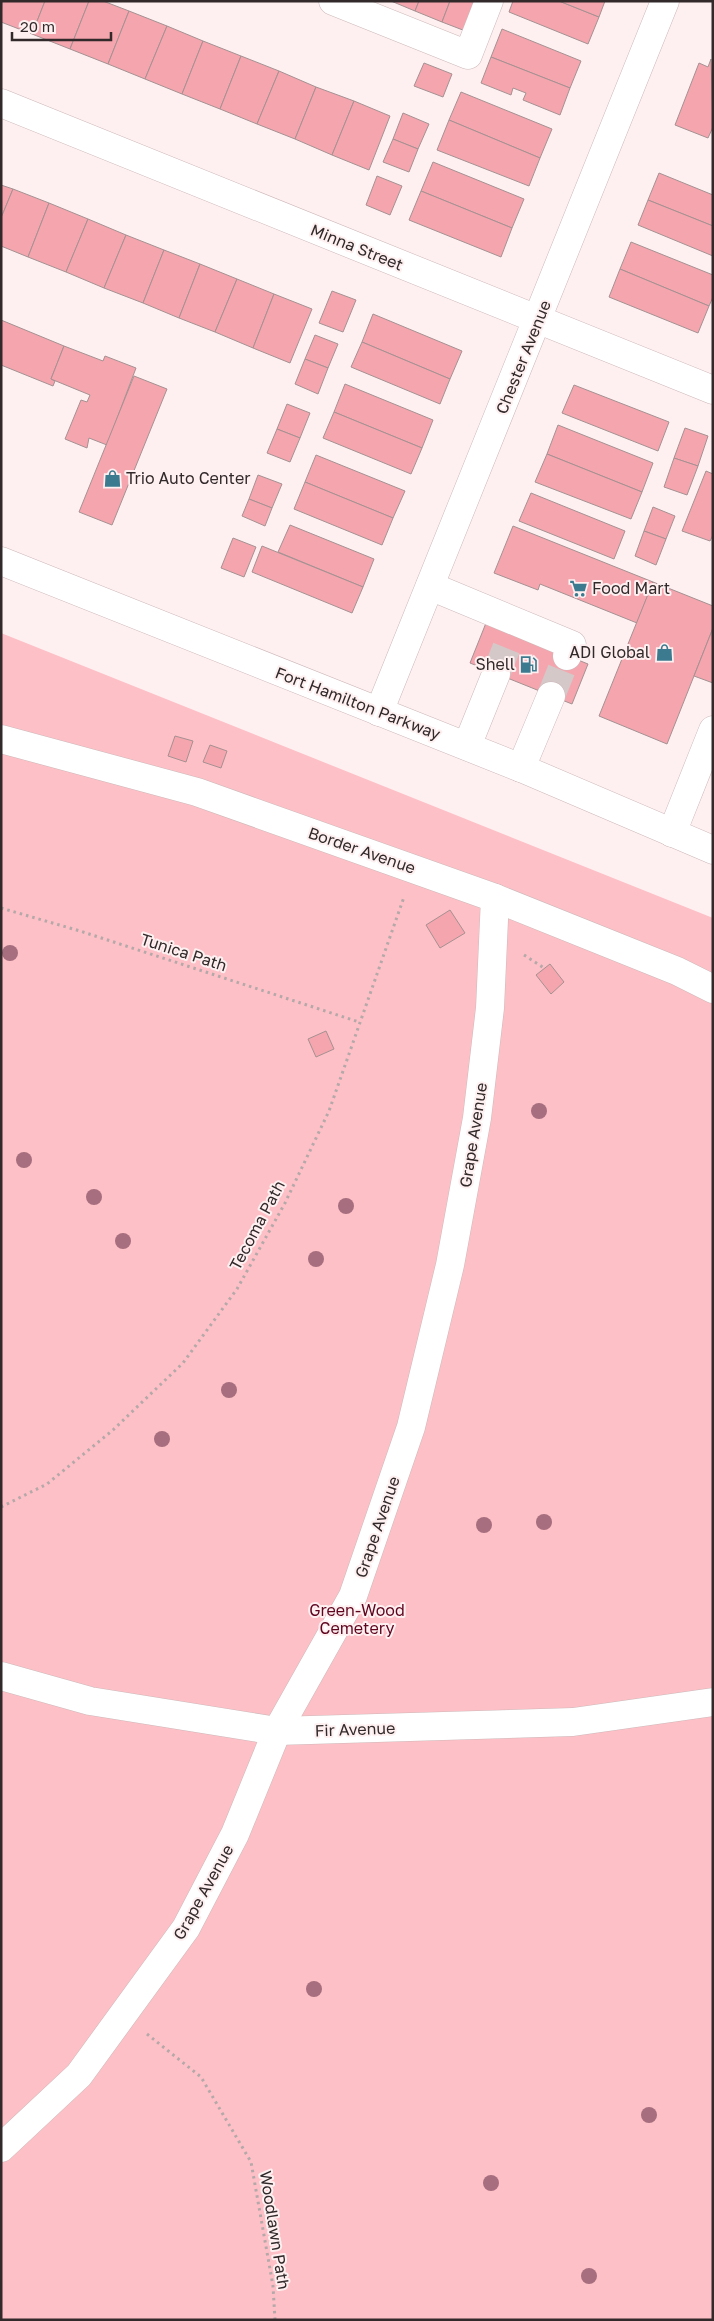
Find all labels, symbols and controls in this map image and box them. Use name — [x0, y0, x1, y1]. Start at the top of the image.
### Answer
scale bar — [12, 10, 111, 42]
text: 20 m — [20, 17, 55, 35]
street label: Minna Street — [308, 219, 406, 275]
street label: Chester Avenue — [491, 297, 555, 417]
shop icon: Trio Auto Center — [102, 468, 122, 488]
place label: Trio Auto Center — [126, 468, 250, 488]
supermarket icon: Food Mart — [568, 578, 588, 598]
place label: Food Mart — [592, 578, 670, 598]
place label: ADI Global — [569, 642, 650, 662]
shop icon: ADI Global — [654, 642, 674, 662]
place label: Shell — [475, 654, 515, 674]
fuel station icon: Shell — [519, 654, 539, 674]
street label: Fort Hamilton Parkway — [273, 662, 443, 744]
street label: Border Avenue — [306, 822, 418, 878]
street label: Tunica Path — [138, 929, 230, 975]
street label: Grape Avenue — [455, 1081, 491, 1189]
street label: Tecoma Path — [225, 1177, 289, 1273]
street label: Grape Avenue — [350, 1474, 404, 1580]
park label: Green-Wood Cemetery — [309, 1600, 405, 1638]
street label: Fir Avenue — [314, 1718, 396, 1740]
street label: Grape Avenue — [169, 1841, 237, 1943]
street label: Woodlawn Path — [256, 2169, 294, 2291]

